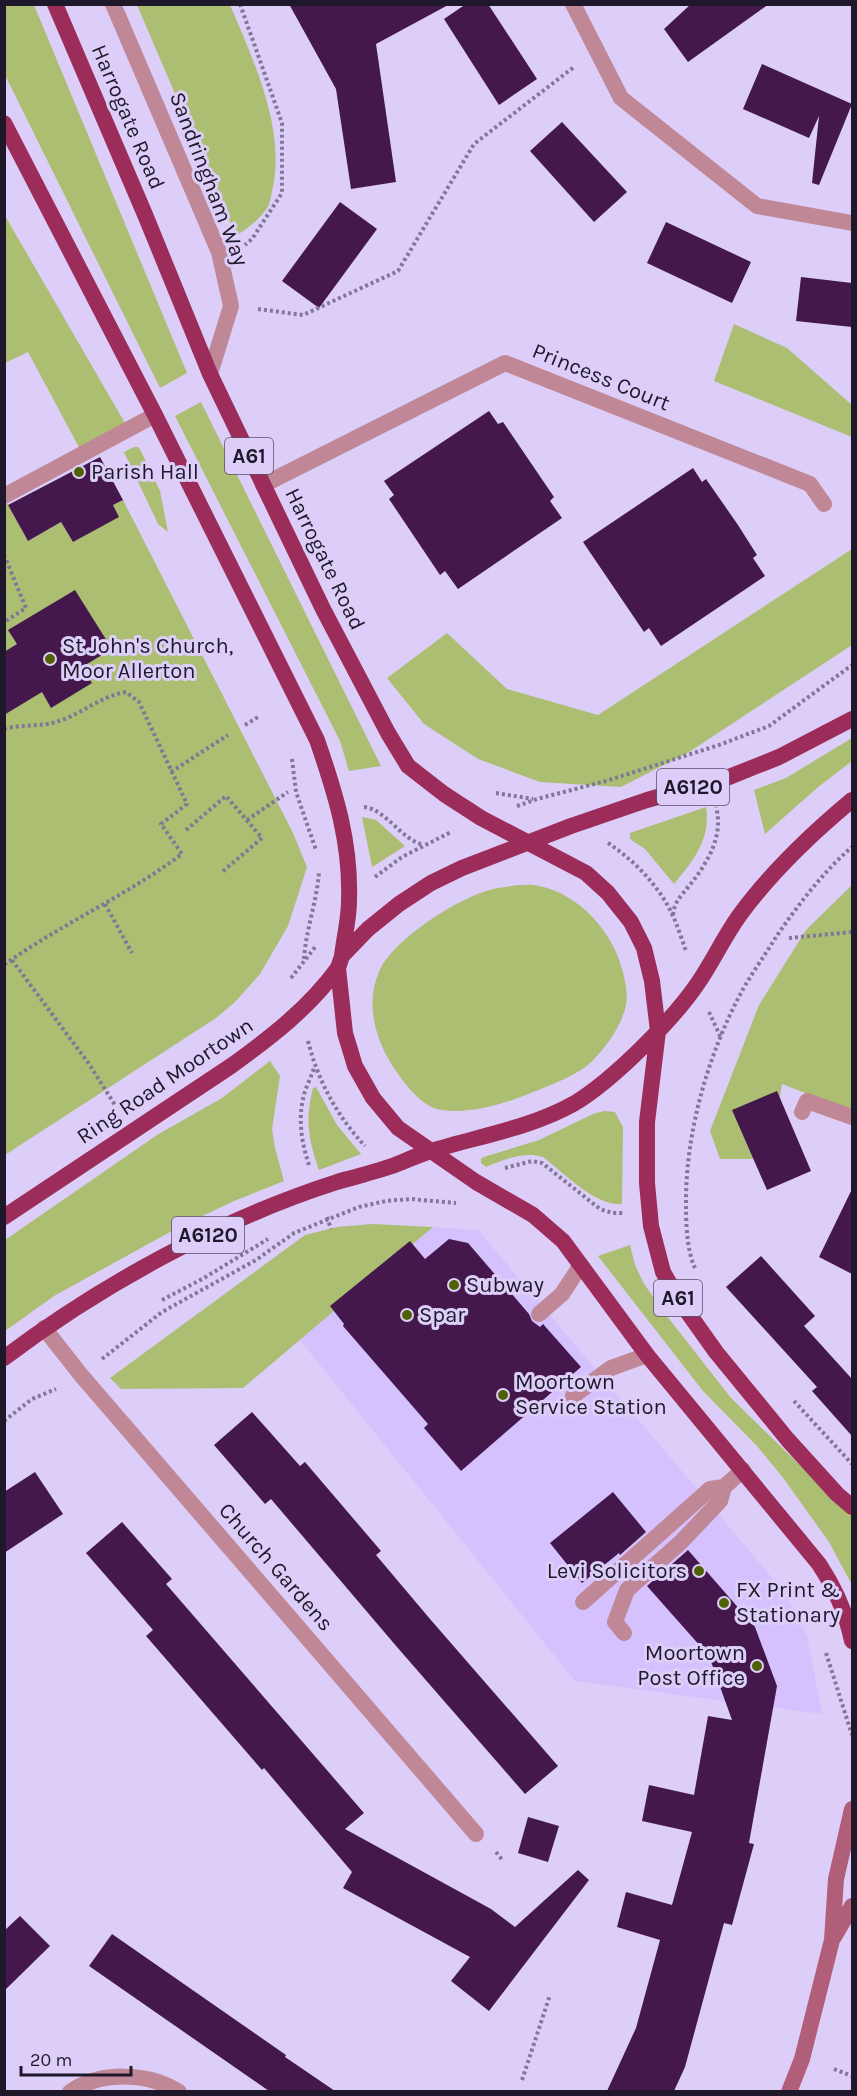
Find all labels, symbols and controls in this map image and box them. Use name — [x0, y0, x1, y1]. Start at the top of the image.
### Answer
street label: Harrogate Road — [86, 41, 170, 193]
street label: Sandringham Way — [164, 88, 254, 270]
street label: Princess Court — [528, 338, 674, 416]
road number: A61 — [225, 438, 273, 474]
place label: Parish Hall — [91, 459, 199, 485]
marker: Parish Hall — [72, 465, 86, 479]
street label: Harrogate Road — [279, 484, 371, 634]
place label: St John's Church, Moor Allerton — [62, 633, 233, 684]
marker: St John's Church, Moor Allerton — [43, 652, 57, 666]
road number: A6120 — [657, 769, 729, 805]
street label: Ring Road Moortown — [72, 1012, 258, 1150]
road number: A6120 — [172, 1217, 244, 1253]
place label: Subway — [466, 1272, 544, 1298]
marker: Subway — [447, 1278, 461, 1292]
road number: A61 — [654, 1280, 702, 1316]
place label: Spar — [419, 1302, 465, 1328]
marker: Spar — [400, 1308, 414, 1322]
place label: Moortown Service Station — [515, 1369, 667, 1420]
marker: Moortown Service Station — [496, 1388, 510, 1402]
street label: Church Gardens — [213, 1498, 339, 1636]
place label: Levi Solicitors — [547, 1558, 687, 1584]
marker: Levi Solicitors — [692, 1564, 706, 1578]
place label: FX Print & Stationary — [736, 1577, 840, 1628]
marker: FX Print & Stationary — [717, 1596, 731, 1610]
place label: Moortown Post Office — [637, 1640, 745, 1691]
marker: Moortown Post Office — [750, 1659, 764, 1673]
scale bar — [21, 2039, 130, 2077]
text: 20 m — [30, 2049, 72, 2071]

